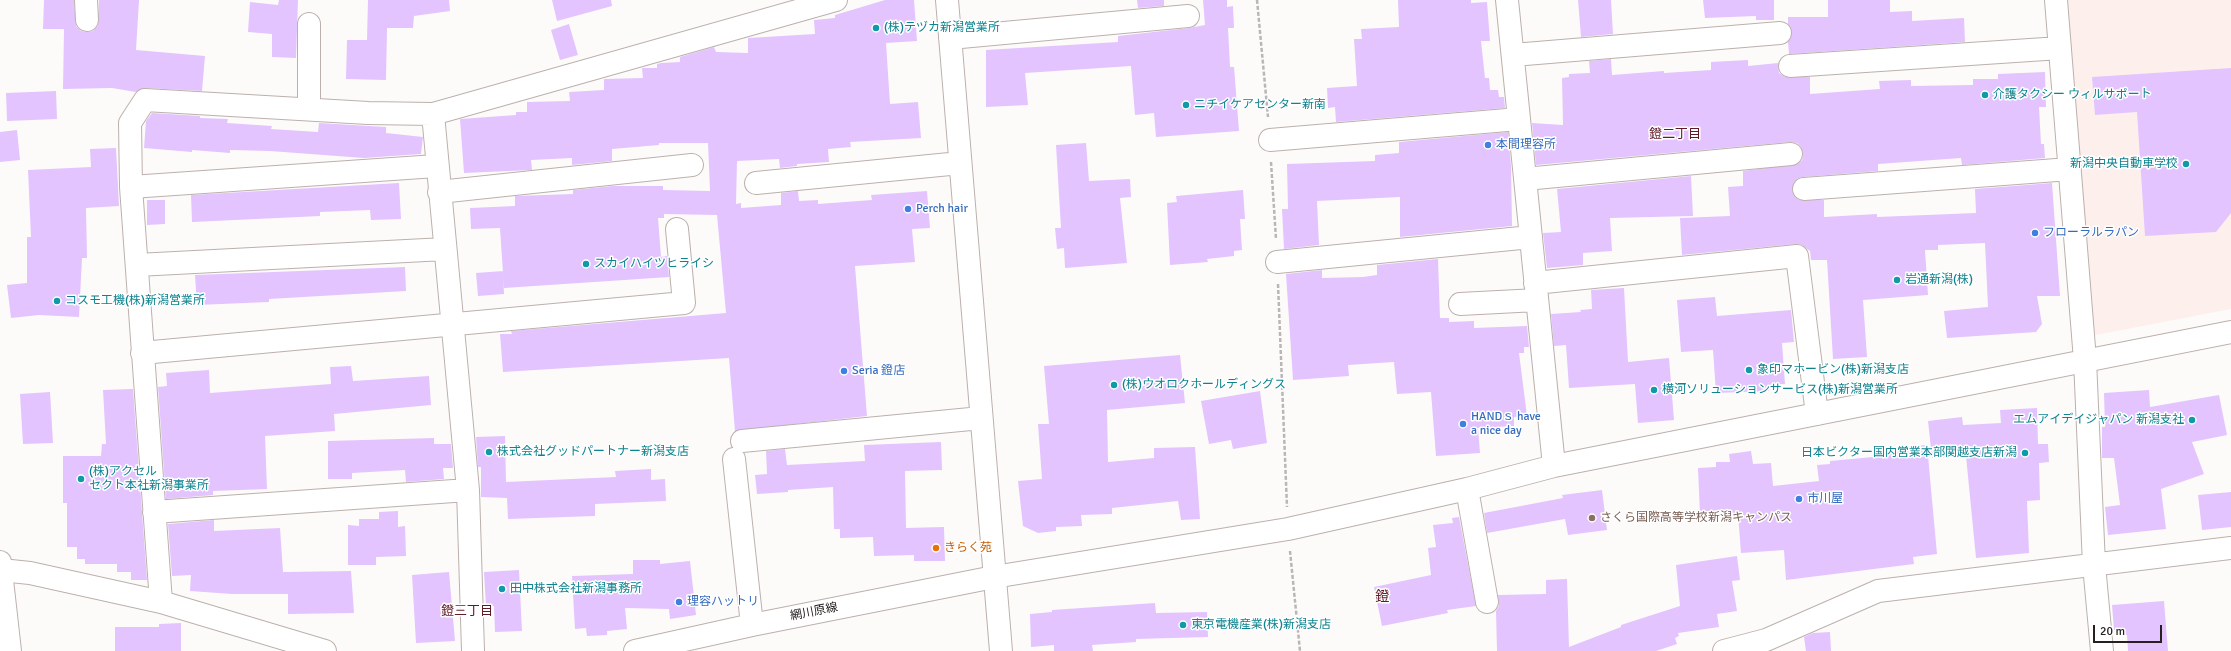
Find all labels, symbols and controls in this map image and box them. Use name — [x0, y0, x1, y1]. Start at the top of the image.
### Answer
place label: (株)テヅカ新潟営業所 — [884, 21, 1000, 35]
marker: (株)テヅカ新潟営業所 — [871, 23, 881, 33]
place label: 介護タクシー ウィルサポート — [1993, 88, 2152, 102]
marker: 介護タクシー ウィルサポート — [1980, 90, 1990, 100]
place label: ニチイケアセンター新南 — [1194, 98, 1326, 112]
marker: ニチイケアセンター新南 — [1181, 100, 1191, 110]
district label: 鐙二丁目 — [1649, 127, 1701, 143]
place label: 本間理容所 — [1496, 138, 1556, 152]
marker: 本間理容所 — [1483, 140, 1493, 150]
place label: 新潟中央自動車学校 — [2070, 157, 2178, 171]
marker: 新潟中央自動車学校 — [2181, 159, 2191, 169]
place label: Perch hair — [916, 202, 968, 216]
marker: Perch hair — [903, 204, 913, 214]
place label: フローラルラパン — [2043, 226, 2139, 240]
marker: フローラルラパン — [2030, 228, 2040, 238]
place label: スカイハイツヒライシ — [594, 257, 714, 271]
marker: スカイハイツヒライシ — [581, 259, 591, 269]
place label: 岩通新潟(株) — [1905, 273, 1973, 287]
marker: 岩通新潟(株) — [1892, 275, 1902, 285]
place label: コスモ工機(株)新潟営業所 — [65, 294, 205, 308]
marker: コスモ工機(株)新潟営業所 — [52, 296, 62, 306]
place label: 象印マホービン(株)新潟支店 — [1757, 363, 1909, 377]
place label: Seria 鐙店 — [852, 364, 905, 378]
marker: 象印マホービン(株)新潟支店 — [1744, 365, 1754, 375]
marker: Seria 鐙店 — [839, 366, 849, 376]
place label: (株)ウオロクホールディングス — [1122, 378, 1286, 392]
marker: (株)ウオロクホールディングス — [1109, 380, 1119, 390]
place label: 横河ソリューションサービス(株)新潟営業所 — [1662, 383, 1898, 397]
marker: 横河ソリューションサービス(株)新潟営業所 — [1649, 385, 1659, 395]
place label: HANDｓ have a nice day — [1471, 410, 1541, 438]
place label: エムアイデイジャパン 新潟支社 — [2013, 413, 2184, 427]
marker: エムアイデイジャパン 新潟支社 — [2187, 415, 2197, 425]
marker: HANDｓ have a nice day — [1458, 419, 1468, 429]
place label: 株式会社グッドパートナー新潟支店 — [497, 445, 689, 459]
place label: 日本ビクター国内営業本部関越支店新潟 — [1801, 446, 2017, 460]
marker: 株式会社グッドパートナー新潟支店 — [484, 447, 494, 457]
marker: 日本ビクター国内営業本部関越支店新潟 — [2020, 448, 2030, 458]
place label: (株)アクセル セクト本社新潟事業所 — [89, 465, 209, 493]
marker: (株)アクセル セクト本社新潟事業所 — [76, 474, 86, 484]
place label: 市川屋 — [1807, 492, 1843, 506]
marker: 市川屋 — [1794, 494, 1804, 504]
place label: さくら国際高等学校新潟キャンパス — [1600, 511, 1792, 525]
marker: さくら国際高等学校新潟キャンパス — [1587, 513, 1597, 523]
place label: きらく苑 — [944, 541, 992, 555]
marker: きらく苑 — [931, 543, 941, 553]
place label: 田中株式会社新潟事務所 — [510, 582, 642, 596]
marker: 田中株式会社新潟事務所 — [497, 584, 507, 594]
district label: 鐙 — [1375, 589, 1389, 605]
place label: 理容ハットリ — [687, 595, 759, 609]
marker: 理容ハットリ — [674, 597, 684, 607]
street label: 網川原線 — [789, 600, 839, 624]
district label: 鐙三丁目 — [441, 604, 493, 620]
scale bar — [2095, 617, 2164, 643]
place label: 東京電機産業(株)新潟支店 — [1191, 618, 1331, 632]
marker: 東京電機産業(株)新潟支店 — [1178, 620, 1188, 630]
text: 20 m — [2100, 624, 2125, 639]

